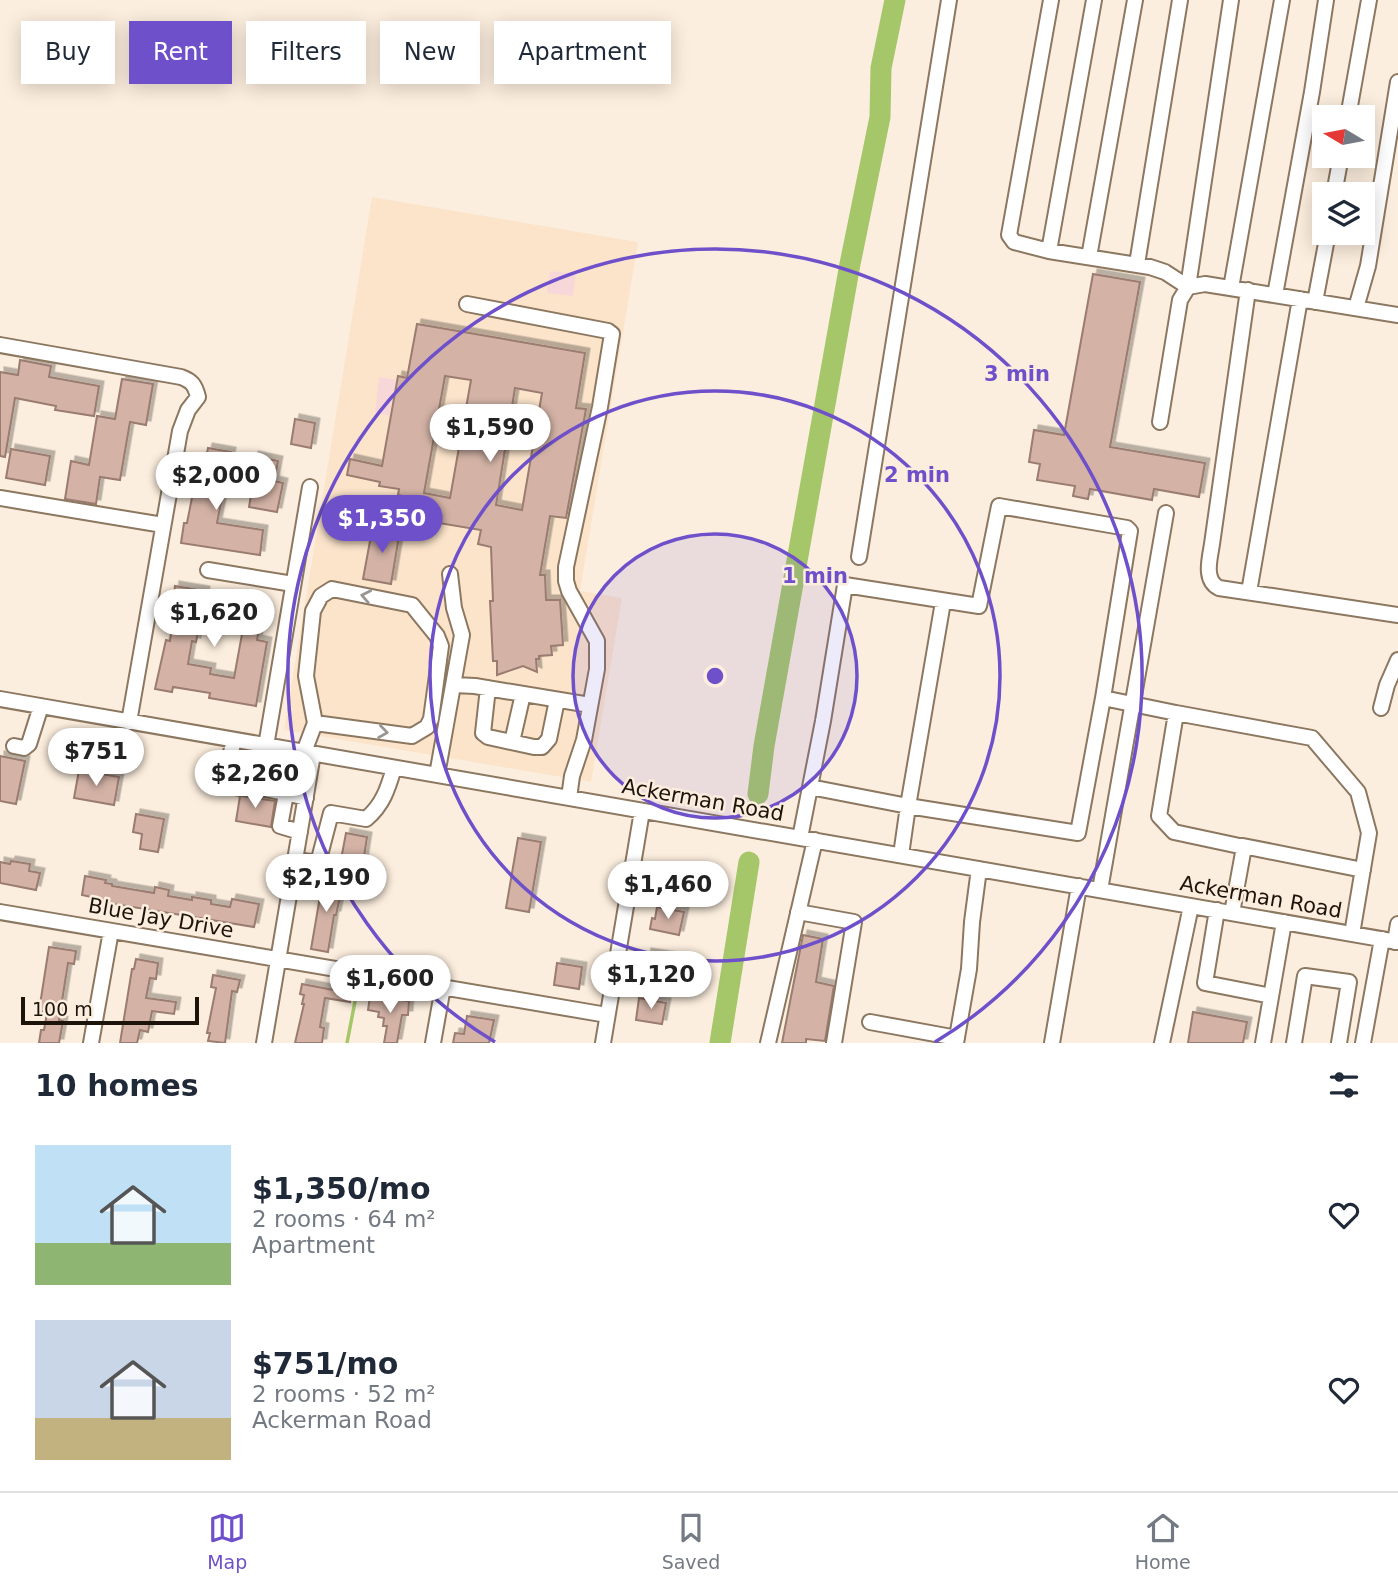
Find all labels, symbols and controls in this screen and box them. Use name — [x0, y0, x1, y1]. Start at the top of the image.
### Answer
chip: Buy — [21, 21, 115, 84]
chip: Rent — [129, 21, 232, 84]
chip: Filters — [246, 21, 366, 84]
chip: New — [380, 21, 480, 84]
chip: Apartment — [494, 21, 671, 84]
north arrow — [1312, 105, 1376, 168]
map controls — [1312, 105, 1375, 245]
button: layers — [1312, 182, 1375, 245]
text: 3 min — [984, 362, 1050, 386]
pin: $1,590 — [433, 405, 547, 464]
text: $1,590 — [446, 414, 534, 440]
pin: $2,000 — [159, 452, 273, 512]
text: $2,000 — [172, 462, 260, 488]
text: 2 min — [884, 463, 950, 487]
pin: $1,350 — [325, 496, 439, 555]
text: $1,350 — [338, 505, 426, 531]
text: 1 min — [782, 564, 848, 588]
one-way arrow — [360, 589, 372, 604]
pin: $1,620 — [157, 590, 271, 649]
text: $1,620 — [170, 599, 258, 625]
centre of rings — [703, 664, 727, 688]
one-way arrow — [377, 725, 388, 740]
pin: $751 — [55, 728, 137, 788]
text: $751 — [64, 738, 128, 764]
pin: $2,260 — [198, 750, 312, 810]
text: $2,260 — [211, 760, 299, 786]
street label: Ackerman Road — [620, 774, 786, 826]
pin: $2,190 — [269, 855, 383, 914]
pin: $1,460 — [611, 862, 725, 921]
text: $2,190 — [282, 864, 370, 890]
text: $1,460 — [624, 871, 712, 897]
street label: Ackerman Road — [1178, 871, 1344, 923]
street label: Blue Jay Drive — [86, 893, 236, 943]
pin: $1,120 — [594, 951, 708, 1011]
pin: $1,600 — [333, 956, 447, 1015]
text: $1,120 — [607, 961, 695, 987]
text: $1,600 — [346, 965, 434, 991]
scale bar — [21, 994, 200, 1026]
text: 100 m — [32, 998, 93, 1020]
icon: filters — [1325, 1066, 1363, 1104]
text: 10 homes — [35, 1068, 199, 1103]
text: $1,350/mo — [252, 1171, 431, 1206]
icon: home — [91, 1173, 175, 1257]
icon: heart — [1325, 1196, 1363, 1234]
text: 2 rooms · 64 m² — [252, 1206, 436, 1232]
text: Apartment — [252, 1232, 375, 1258]
text: $751/mo — [252, 1346, 398, 1381]
icon: home — [91, 1348, 175, 1432]
icon: heart — [1325, 1371, 1363, 1409]
text: 2 rooms · 52 m² — [252, 1381, 436, 1407]
text: Ackerman Road — [252, 1407, 432, 1433]
tab: Map — [207, 1509, 247, 1573]
tab: Saved — [662, 1509, 720, 1573]
tab: Home — [1135, 1509, 1191, 1573]

